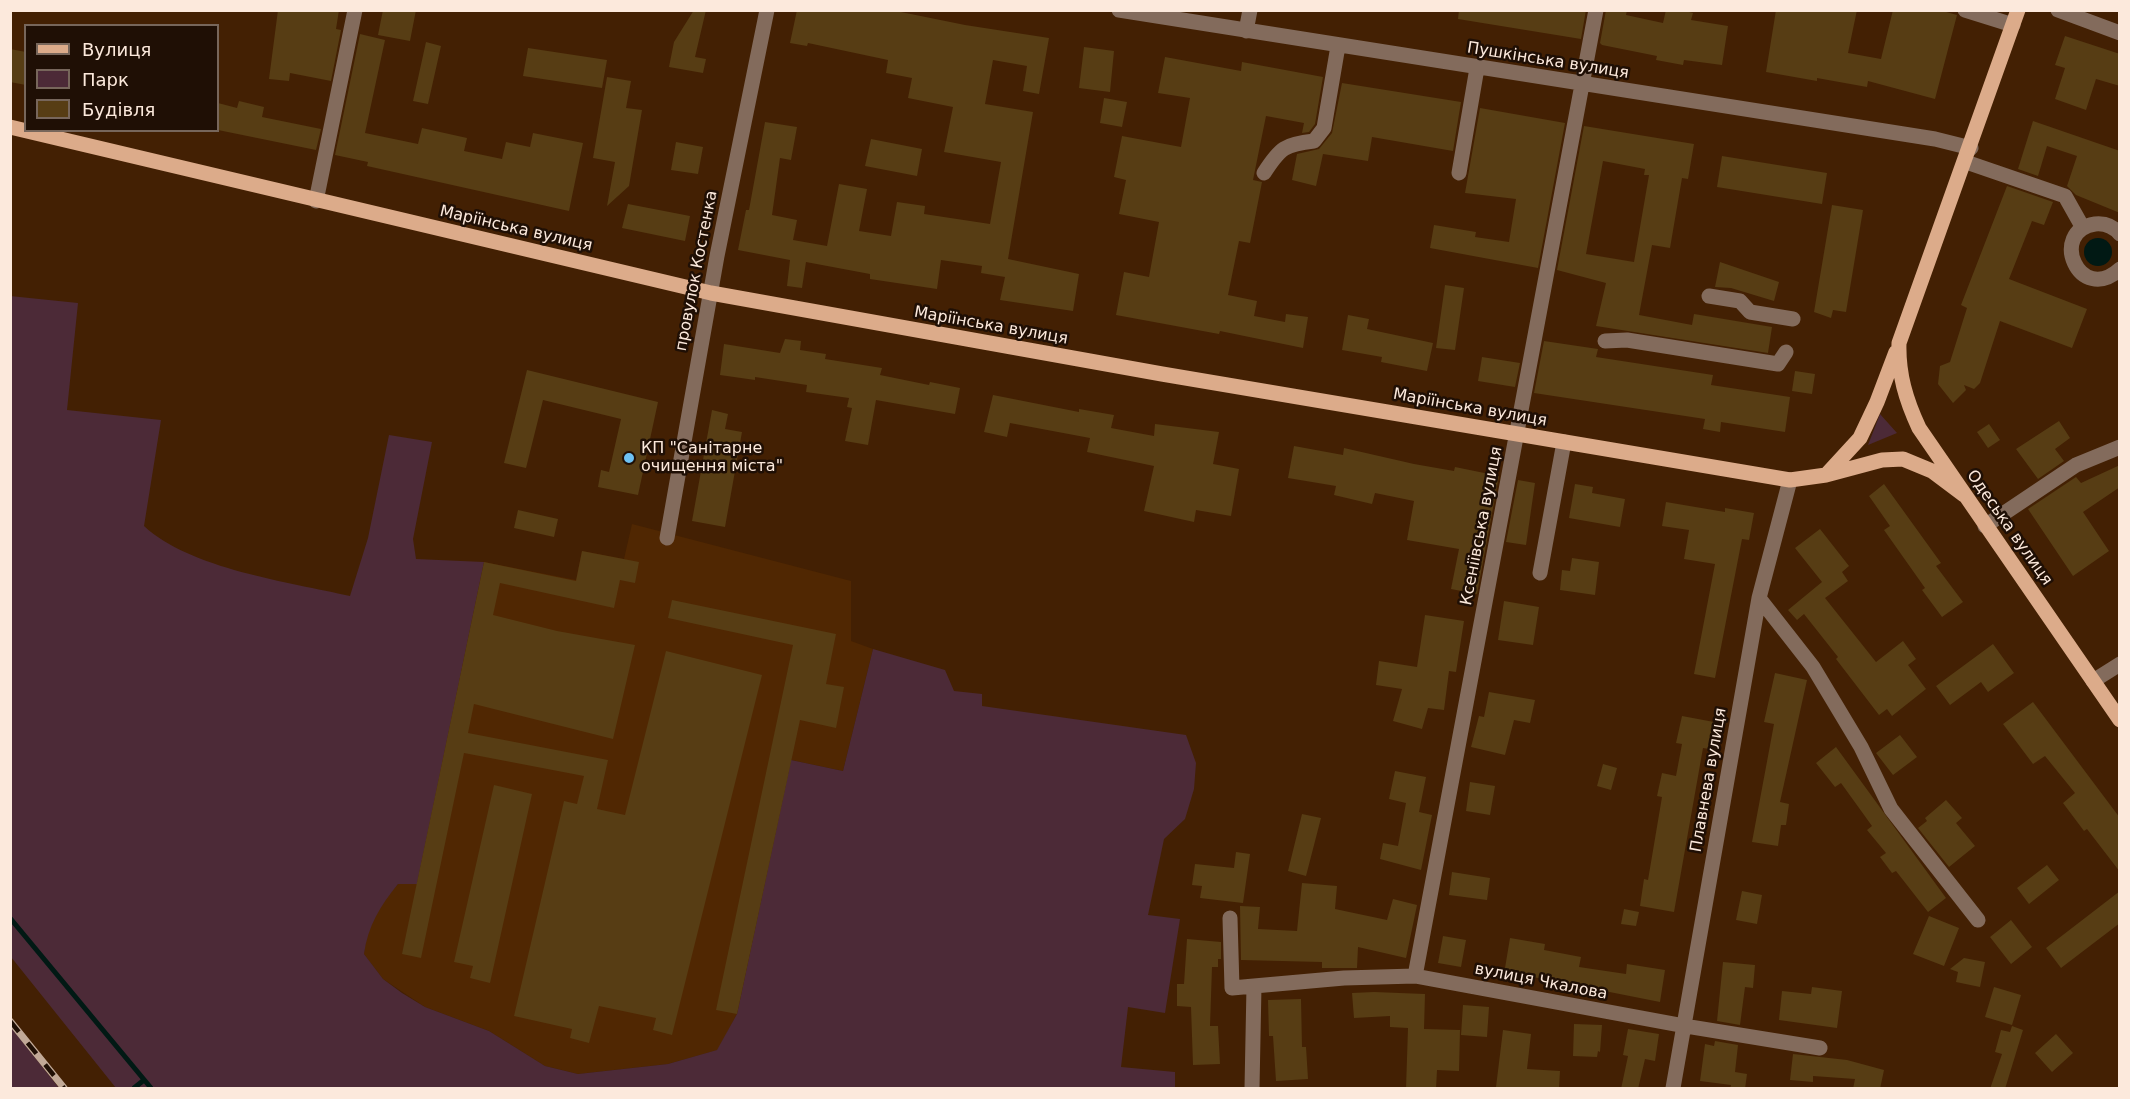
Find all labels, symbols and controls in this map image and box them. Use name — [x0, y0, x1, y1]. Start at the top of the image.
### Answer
legend — [24, 24, 219, 132]
text: Вулиця — [82, 39, 151, 60]
street label: Пушкінська вулиця — [1466, 39, 1630, 83]
text: Парк — [82, 69, 129, 90]
text: Будівля — [82, 99, 155, 120]
street label: провулок Костенка — [672, 189, 722, 353]
street label: Маріїнська вулиця — [438, 202, 594, 256]
street label: Маріїнська вулиця — [913, 303, 1069, 349]
street label: Маріїнська вулиця — [1392, 385, 1548, 431]
place label: КП "Санітарне очищення міста" — [641, 439, 783, 477]
street label: Ксеніївська вулиця — [1457, 445, 1507, 607]
marker: КП "Санітарне очищення міста" — [622, 451, 636, 465]
street label: Одеська вулиця — [1962, 467, 2056, 589]
street label: Плавнева вулиця — [1687, 706, 1731, 854]
street label: вулиця Чкалова — [1473, 960, 1609, 1004]

